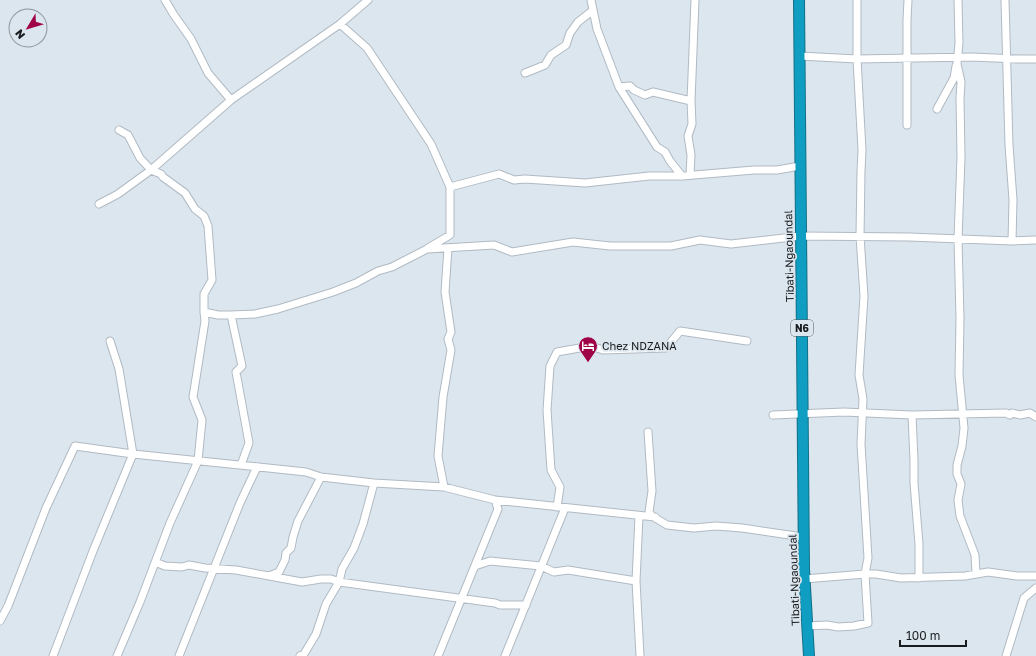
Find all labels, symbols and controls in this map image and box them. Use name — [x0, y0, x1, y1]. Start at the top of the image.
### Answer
north arrow — [8, 8, 48, 48]
text: N — [12, 27, 27, 42]
street label: Tibati-Ngaoundal — [781, 209, 796, 302]
road number: N6 — [791, 320, 813, 336]
hotel icon: Chez NDZANA — [577, 335, 599, 363]
place label: Chez NDZANA — [602, 339, 677, 352]
street label: Tibati-Ngaoundal — [785, 533, 802, 626]
scale bar — [900, 622, 966, 648]
text: 100 m — [906, 628, 940, 643]

